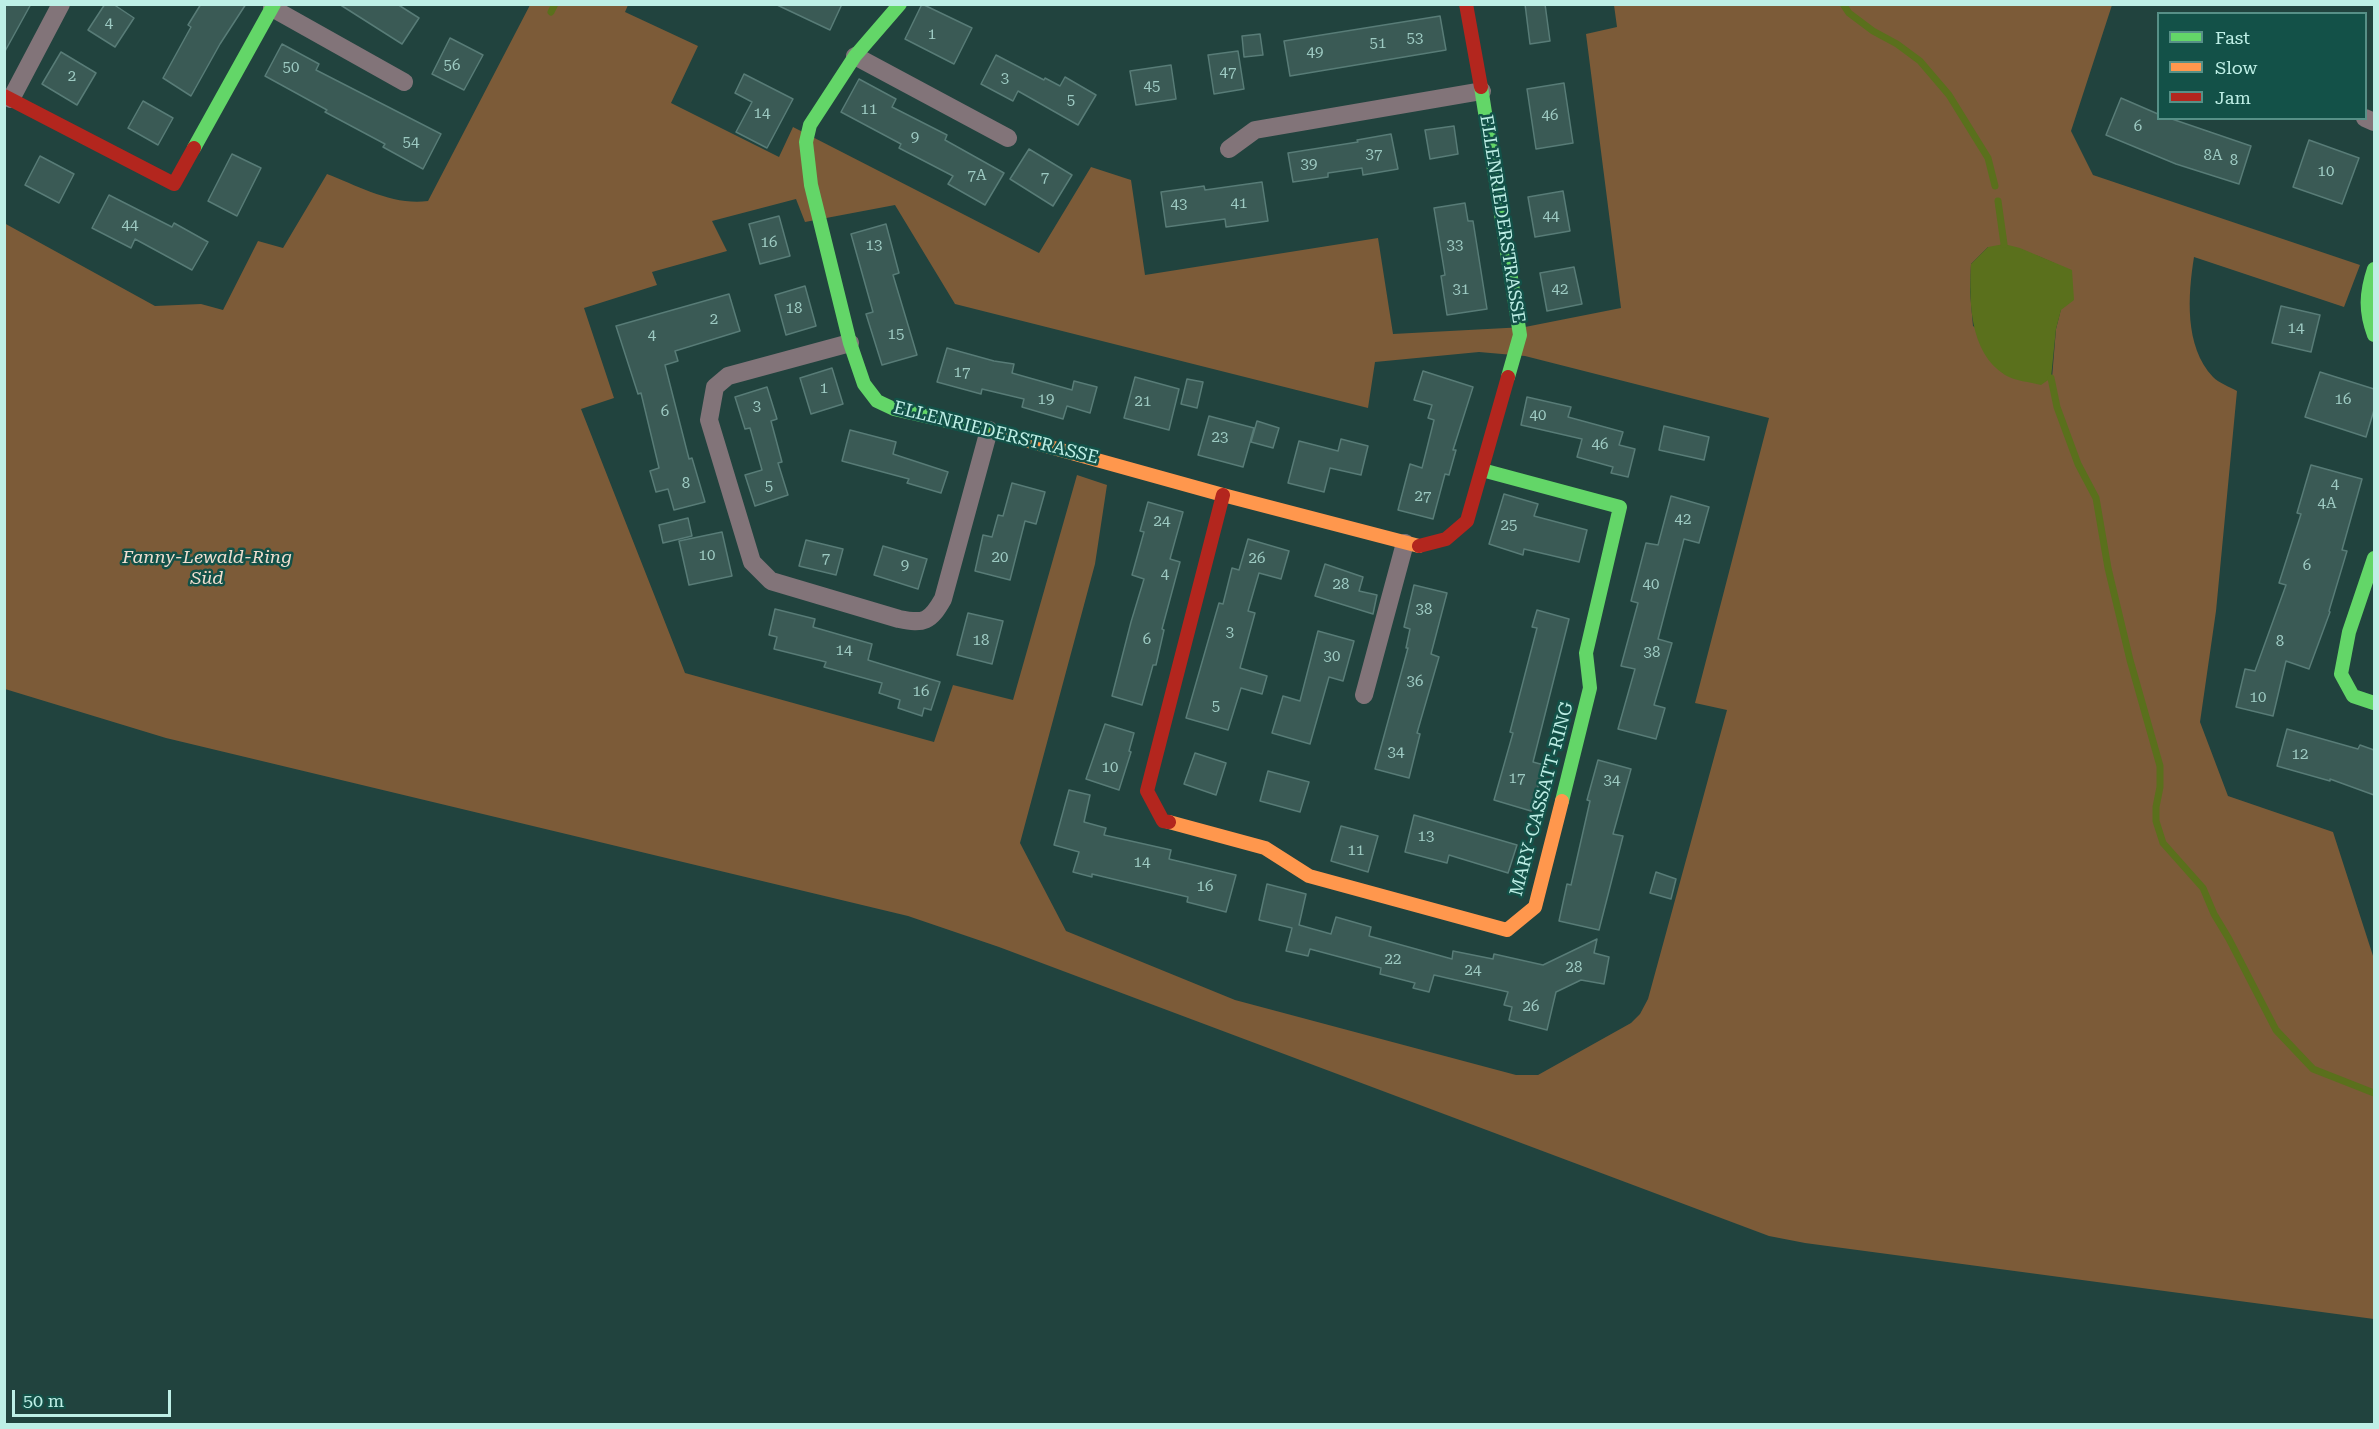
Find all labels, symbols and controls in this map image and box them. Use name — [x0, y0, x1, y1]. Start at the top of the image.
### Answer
legend — [2157, 12, 2367, 120]
house number: 4 — [105, 15, 113, 33]
house number: 1 — [928, 26, 936, 44]
text: Fast — [2215, 27, 2250, 48]
house number: 53 — [1407, 30, 1423, 48]
house number: 51 — [1370, 35, 1386, 53]
house number: 49 — [1307, 44, 1323, 62]
house number: 56 — [444, 57, 460, 75]
text: Slow — [2215, 57, 2257, 78]
house number: 50 — [283, 59, 299, 77]
house number: 47 — [1220, 64, 1236, 82]
house number: 2 — [68, 68, 76, 86]
house number: 3 — [1001, 70, 1009, 88]
house number: 45 — [1144, 78, 1160, 96]
text: Jam — [2215, 87, 2251, 108]
house number: 5 — [1067, 92, 1075, 110]
house number: 11 — [861, 101, 877, 119]
house number: 14 — [754, 105, 770, 123]
house number: 46 — [1542, 107, 1558, 125]
street label: ELLENRIEDERSTRASSE — [1475, 113, 1529, 325]
house number: 6 — [2134, 118, 2142, 136]
house number: 9 — [911, 129, 919, 147]
house number: 54 — [403, 134, 419, 152]
house number: 37 — [1366, 146, 1382, 164]
house number: 8A — [2204, 147, 2222, 165]
house number: 8 — [2230, 152, 2238, 170]
house number: 39 — [1301, 156, 1317, 174]
house number: 10 — [2318, 163, 2334, 181]
house number: 7A — [968, 167, 986, 185]
house number: 7 — [1041, 169, 1049, 187]
house number: 41 — [1231, 195, 1247, 213]
house number: 43 — [1171, 196, 1187, 214]
house number: 44 — [1543, 208, 1559, 226]
house number: 44 — [122, 217, 138, 235]
house number: 16 — [761, 234, 777, 252]
house number: 13 — [866, 237, 882, 255]
house number: 33 — [1447, 237, 1463, 255]
house number: 31 — [1453, 281, 1469, 299]
house number: 42 — [1552, 281, 1568, 299]
house number: 18 — [786, 300, 802, 318]
house number: 2 — [710, 311, 718, 329]
house number: 14 — [2288, 320, 2304, 338]
house number: 15 — [888, 326, 904, 344]
house number: 4 — [648, 327, 656, 345]
house number: 17 — [954, 364, 970, 382]
house number: 1 — [820, 380, 828, 398]
house number: 19 — [1038, 391, 1054, 409]
house number: 16 — [2335, 391, 2351, 409]
house number: 21 — [1135, 393, 1151, 411]
street label: ELLENRIEDERSTRASSE — [891, 397, 1101, 469]
house number: 3 — [753, 398, 761, 416]
house number: 6 — [661, 403, 669, 421]
house number: 40 — [1530, 407, 1546, 425]
house number: 23 — [1212, 429, 1228, 447]
house number: 46 — [1592, 436, 1608, 454]
house number: 8 — [682, 475, 690, 493]
house number: 4 — [2331, 476, 2339, 494]
house number: 5 — [765, 478, 773, 496]
house number: 27 — [1415, 488, 1431, 506]
house number: 4A — [2318, 495, 2336, 513]
house number: 42 — [1675, 511, 1691, 529]
house number: 24 — [1154, 513, 1170, 531]
house number: 25 — [1501, 517, 1517, 535]
park label: Fanny-Lewald-Ring Süd — [122, 547, 292, 590]
house number: 10 — [699, 547, 715, 565]
house number: 20 — [992, 549, 1008, 567]
house number: 7 — [822, 550, 830, 568]
house number: 26 — [1249, 550, 1265, 568]
house number: 9 — [901, 557, 909, 575]
house number: 6 — [2303, 557, 2311, 575]
house number: 4 — [1161, 566, 1169, 584]
house number: 28 — [1333, 576, 1349, 594]
house number: 40 — [1643, 576, 1659, 594]
house number: 38 — [1416, 601, 1432, 619]
house number: 3 — [1226, 624, 1234, 642]
house number: 6 — [1143, 631, 1151, 649]
house number: 18 — [973, 632, 989, 650]
house number: 8 — [2276, 633, 2284, 651]
house number: 14 — [836, 642, 852, 660]
house number: 38 — [1644, 644, 1660, 662]
house number: 30 — [1324, 648, 1340, 666]
house number: 36 — [1407, 673, 1423, 691]
house number: 16 — [913, 683, 929, 701]
house number: 10 — [2250, 689, 2266, 707]
house number: 5 — [1212, 698, 1220, 716]
street label: MARY-CASSATT-RING — [1506, 700, 1578, 898]
house number: 34 — [1388, 744, 1404, 762]
house number: 12 — [2292, 746, 2308, 764]
house number: 10 — [1102, 759, 1118, 777]
house number: 17 — [1509, 770, 1525, 788]
house number: 34 — [1604, 772, 1620, 790]
house number: 13 — [1418, 828, 1434, 846]
house number: 11 — [1348, 842, 1364, 860]
house number: 14 — [1134, 854, 1150, 872]
house number: 16 — [1197, 878, 1213, 896]
house number: 22 — [1385, 951, 1401, 969]
house number: 28 — [1566, 959, 1582, 977]
house number: 24 — [1465, 962, 1481, 980]
house number: 26 — [1523, 998, 1539, 1016]
scale bar — [15, 1378, 174, 1416]
text: 50 m — [23, 1390, 64, 1411]

